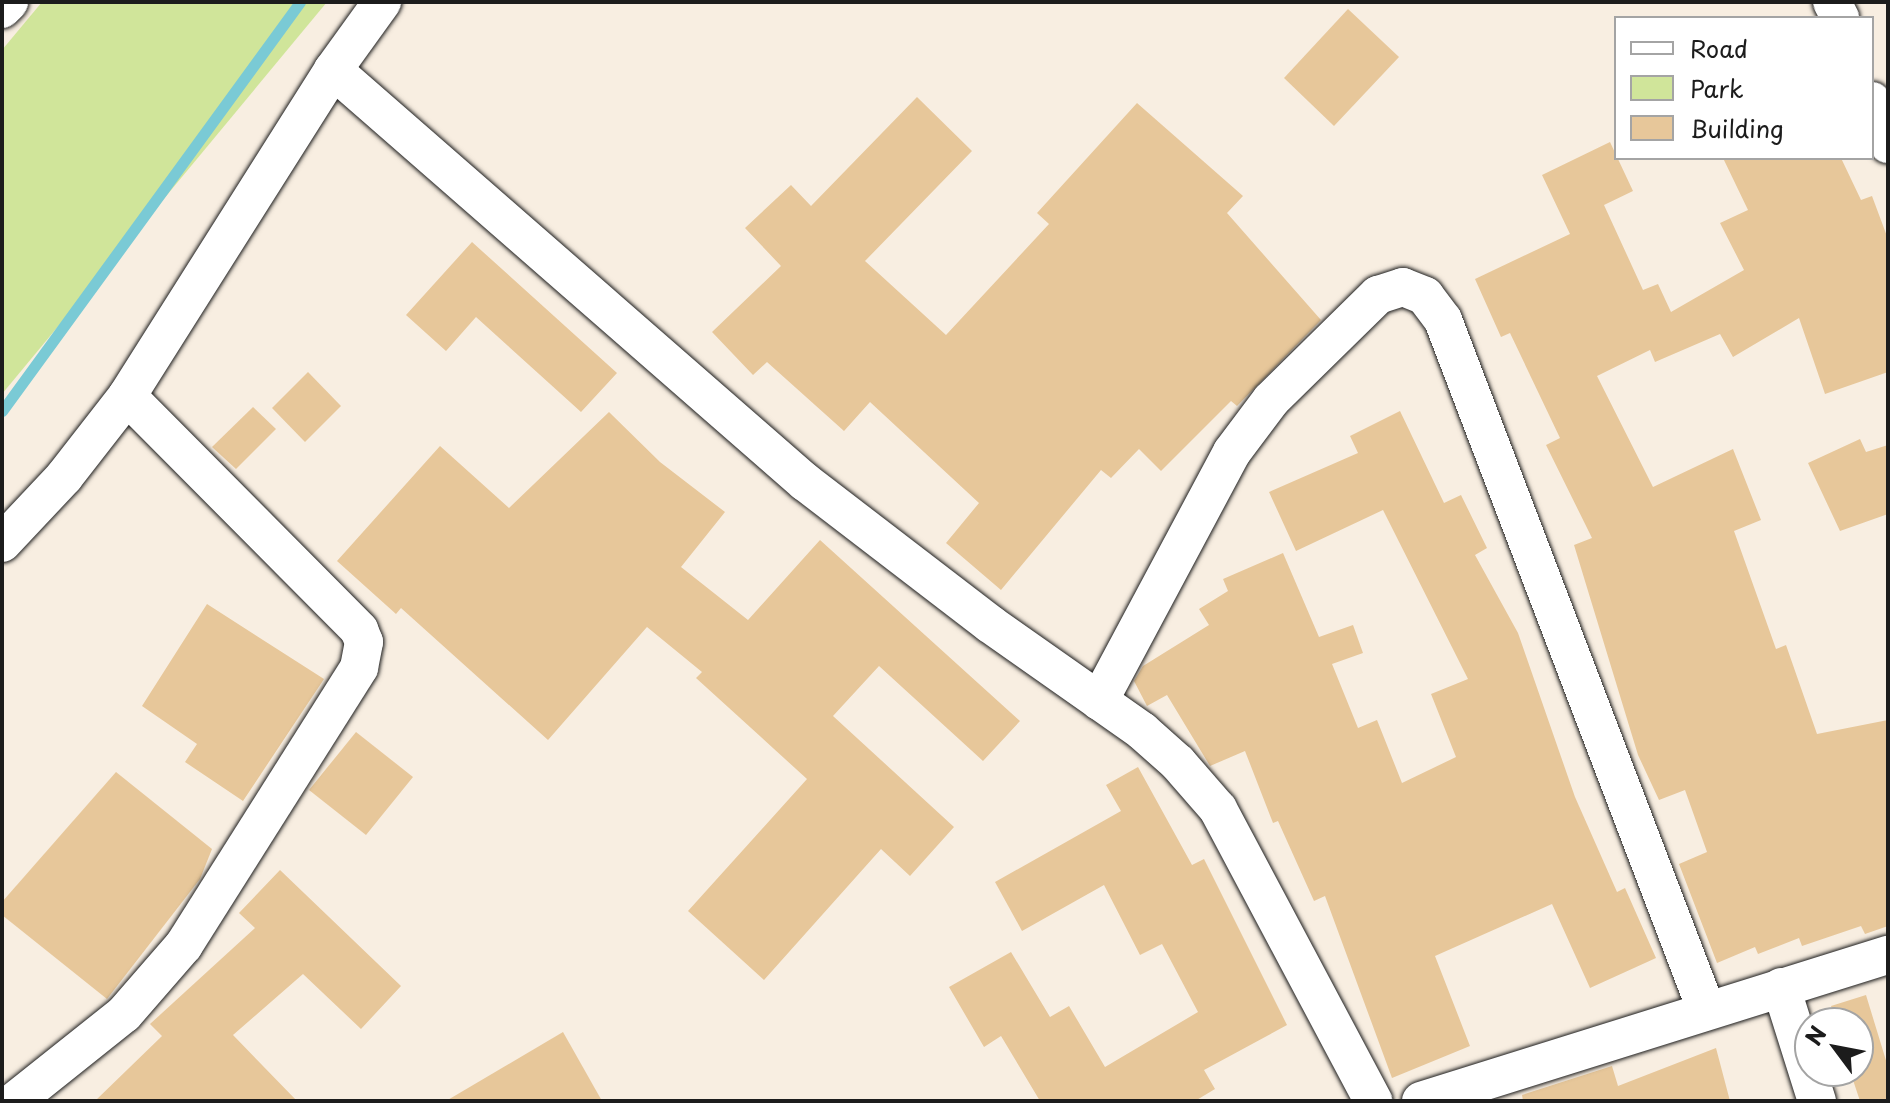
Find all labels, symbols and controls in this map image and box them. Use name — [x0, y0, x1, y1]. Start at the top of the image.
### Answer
legend — [1614, 16, 1874, 160]
text: Road — [1690, 30, 1748, 66]
text: Park — [1690, 70, 1744, 106]
text: Building — [1690, 110, 1784, 146]
north arrow — [1794, 1007, 1874, 1087]
text: N — [1796, 1019, 1834, 1051]

